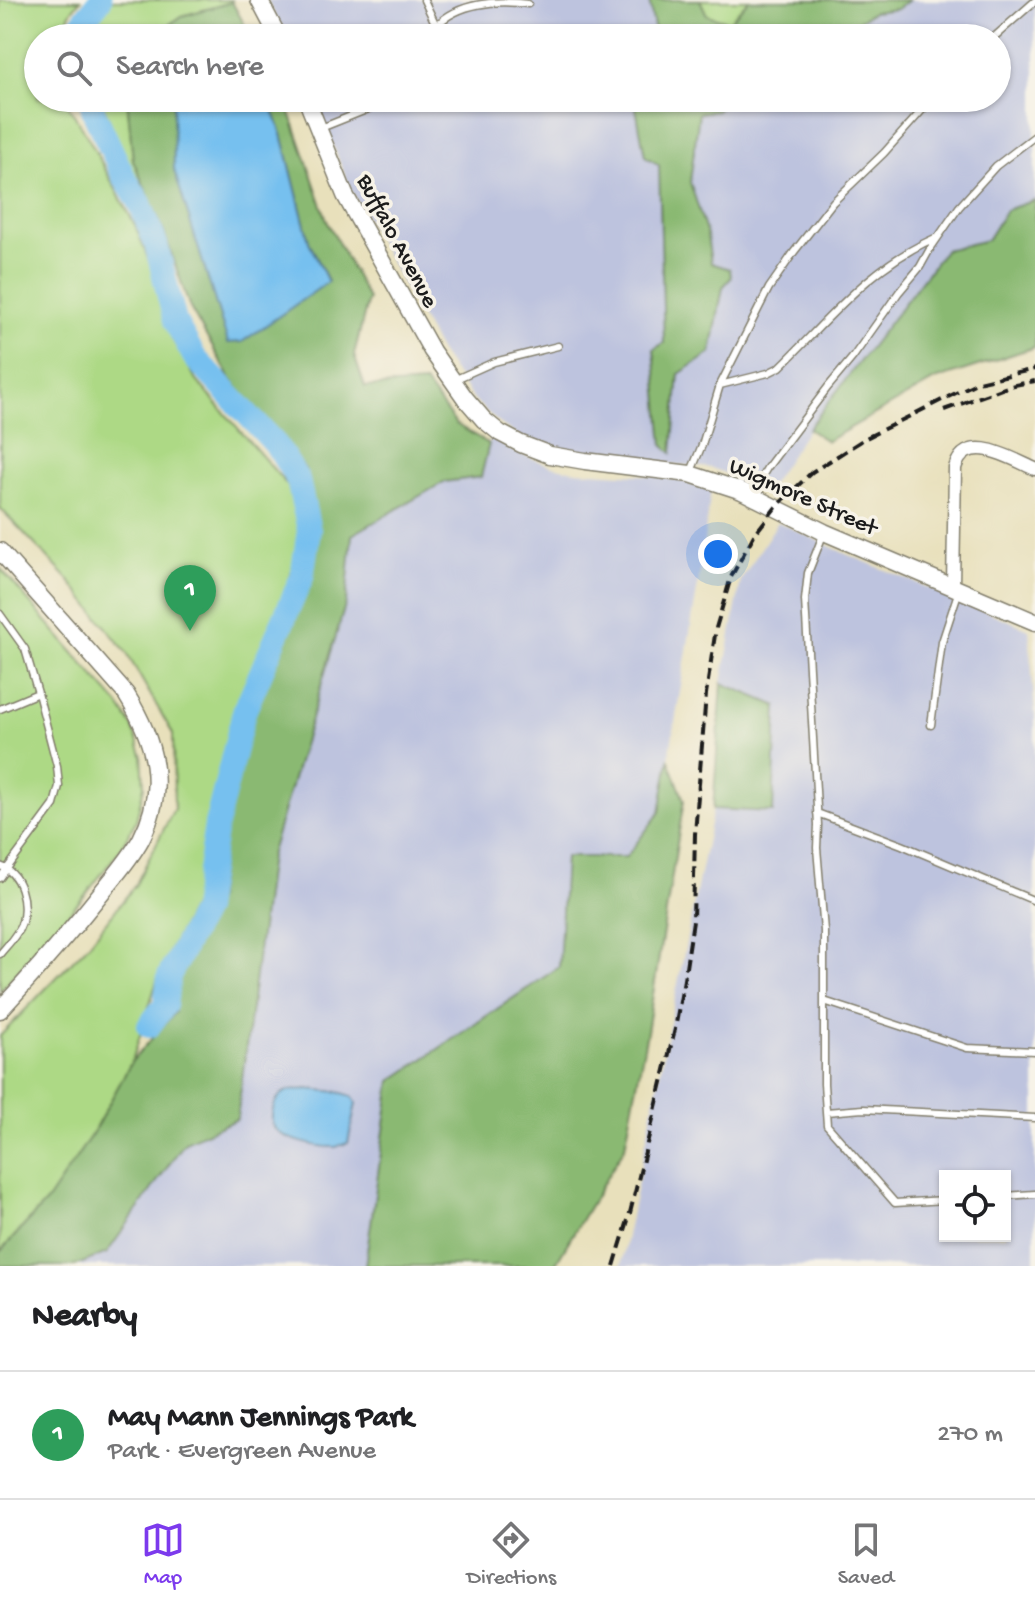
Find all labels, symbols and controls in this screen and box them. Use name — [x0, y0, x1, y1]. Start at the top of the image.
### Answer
search box — [24, 24, 1011, 112]
icon: search — [52, 46, 96, 90]
text: Search here — [116, 51, 264, 86]
street label: Buffalo Avenue — [348, 169, 444, 314]
street label: Wigmore Street — [724, 453, 883, 545]
your location — [698, 534, 738, 574]
pin: 1 — [164, 565, 216, 631]
map controls — [939, 1170, 1011, 1242]
button: locate — [939, 1170, 1011, 1242]
text: Nearby — [32, 1298, 137, 1338]
text: May Mann Jennings Park — [108, 1402, 413, 1437]
text: 1 — [53, 1420, 63, 1451]
text: 270 m — [937, 1420, 1003, 1451]
text: Park · Evergreen Avenue — [108, 1437, 376, 1468]
tab: Map — [141, 1518, 185, 1592]
tab: Directions — [467, 1518, 556, 1592]
tab: Saved — [838, 1518, 894, 1592]

